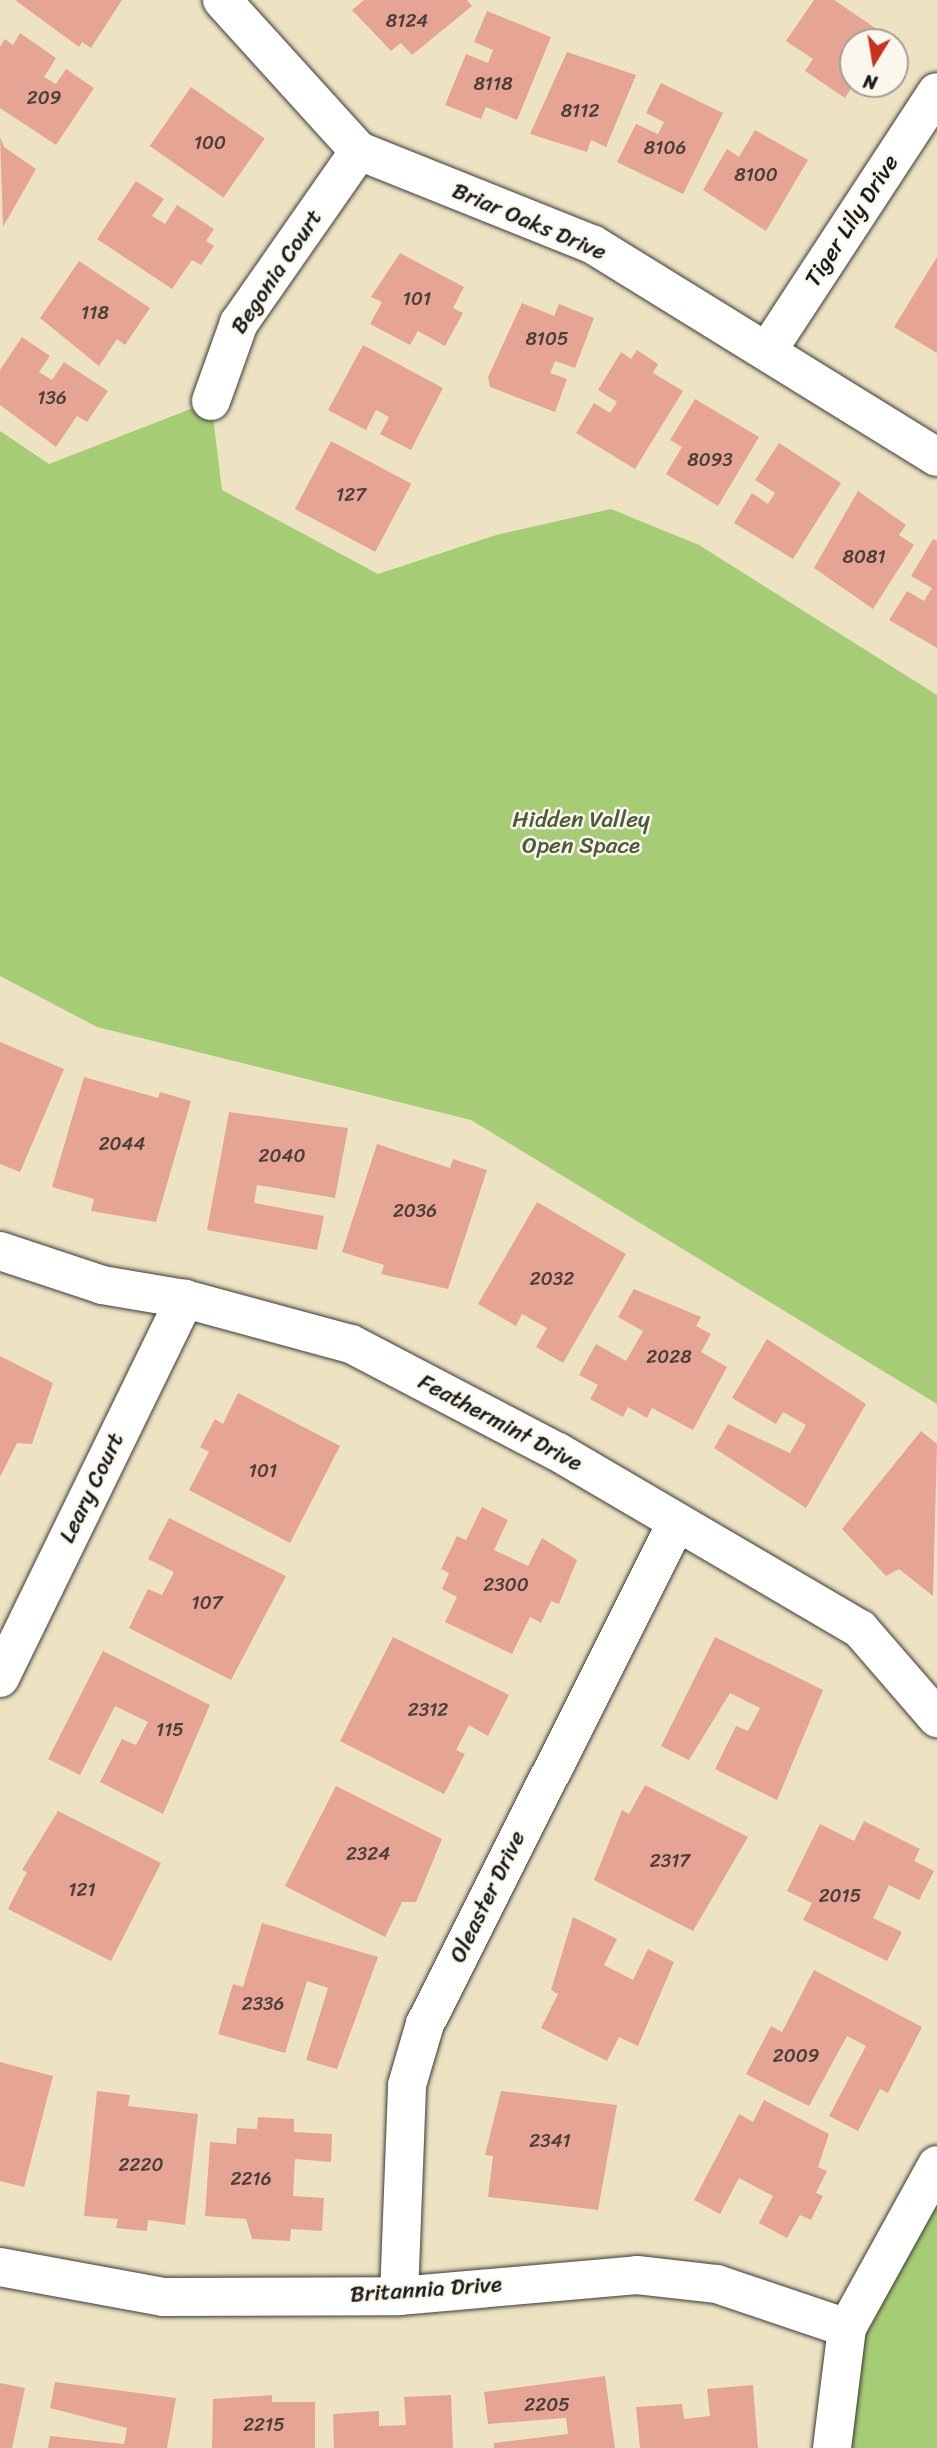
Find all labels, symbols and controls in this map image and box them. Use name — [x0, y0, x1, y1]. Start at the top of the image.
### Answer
house number: 8124 — [386, 10, 428, 32]
north arrow — [839, 28, 909, 98]
text: N — [861, 65, 880, 100]
house number: 8118 — [473, 73, 513, 95]
house number: 209 — [27, 87, 61, 109]
house number: 8112 — [561, 100, 599, 122]
house number: 100 — [194, 132, 226, 154]
house number: 8106 — [644, 137, 686, 159]
street label: Tiger Lily Drive — [799, 150, 905, 292]
house number: 8100 — [734, 164, 778, 186]
street label: Briar Oaks Drive — [448, 177, 610, 267]
street label: Begonia Court — [225, 205, 329, 339]
house number: 101 — [403, 288, 431, 310]
house number: 118 — [81, 302, 109, 324]
house number: 8105 — [525, 328, 569, 350]
house number: 136 — [37, 387, 67, 409]
house number: 8093 — [687, 449, 733, 471]
house number: 127 — [336, 484, 366, 506]
house number: 8081 — [842, 546, 886, 568]
park label: Hidden Valley Open Space — [512, 806, 650, 860]
house number: 2044 — [99, 1133, 145, 1155]
house number: 2040 — [259, 1145, 305, 1167]
house number: 2036 — [393, 1200, 437, 1222]
house number: 2032 — [530, 1268, 574, 1290]
house number: 2028 — [646, 1346, 692, 1368]
street label: Feathermint Drive — [413, 1368, 587, 1478]
street label: Leary Court — [53, 1428, 131, 1548]
house number: 101 — [249, 1460, 277, 1482]
house number: 2300 — [483, 1574, 529, 1596]
house number: 107 — [191, 1592, 223, 1614]
house number: 2312 — [408, 1699, 448, 1721]
house number: 115 — [156, 1719, 184, 1741]
street label: Oleaster Drive — [444, 1827, 532, 1967]
house number: 2324 — [346, 1843, 390, 1865]
house number: 2317 — [650, 1850, 690, 1872]
house number: 121 — [68, 1879, 96, 1901]
house number: 2015 — [819, 1885, 861, 1907]
house number: 2336 — [242, 1993, 284, 2015]
house number: 2009 — [773, 2045, 819, 2067]
house number: 2341 — [529, 2130, 571, 2152]
house number: 2220 — [119, 2154, 163, 2176]
house number: 2216 — [231, 2168, 271, 2190]
street label: Britannia Drive — [349, 2271, 503, 2309]
house number: 2205 — [524, 2394, 570, 2416]
house number: 2215 — [243, 2414, 285, 2436]

